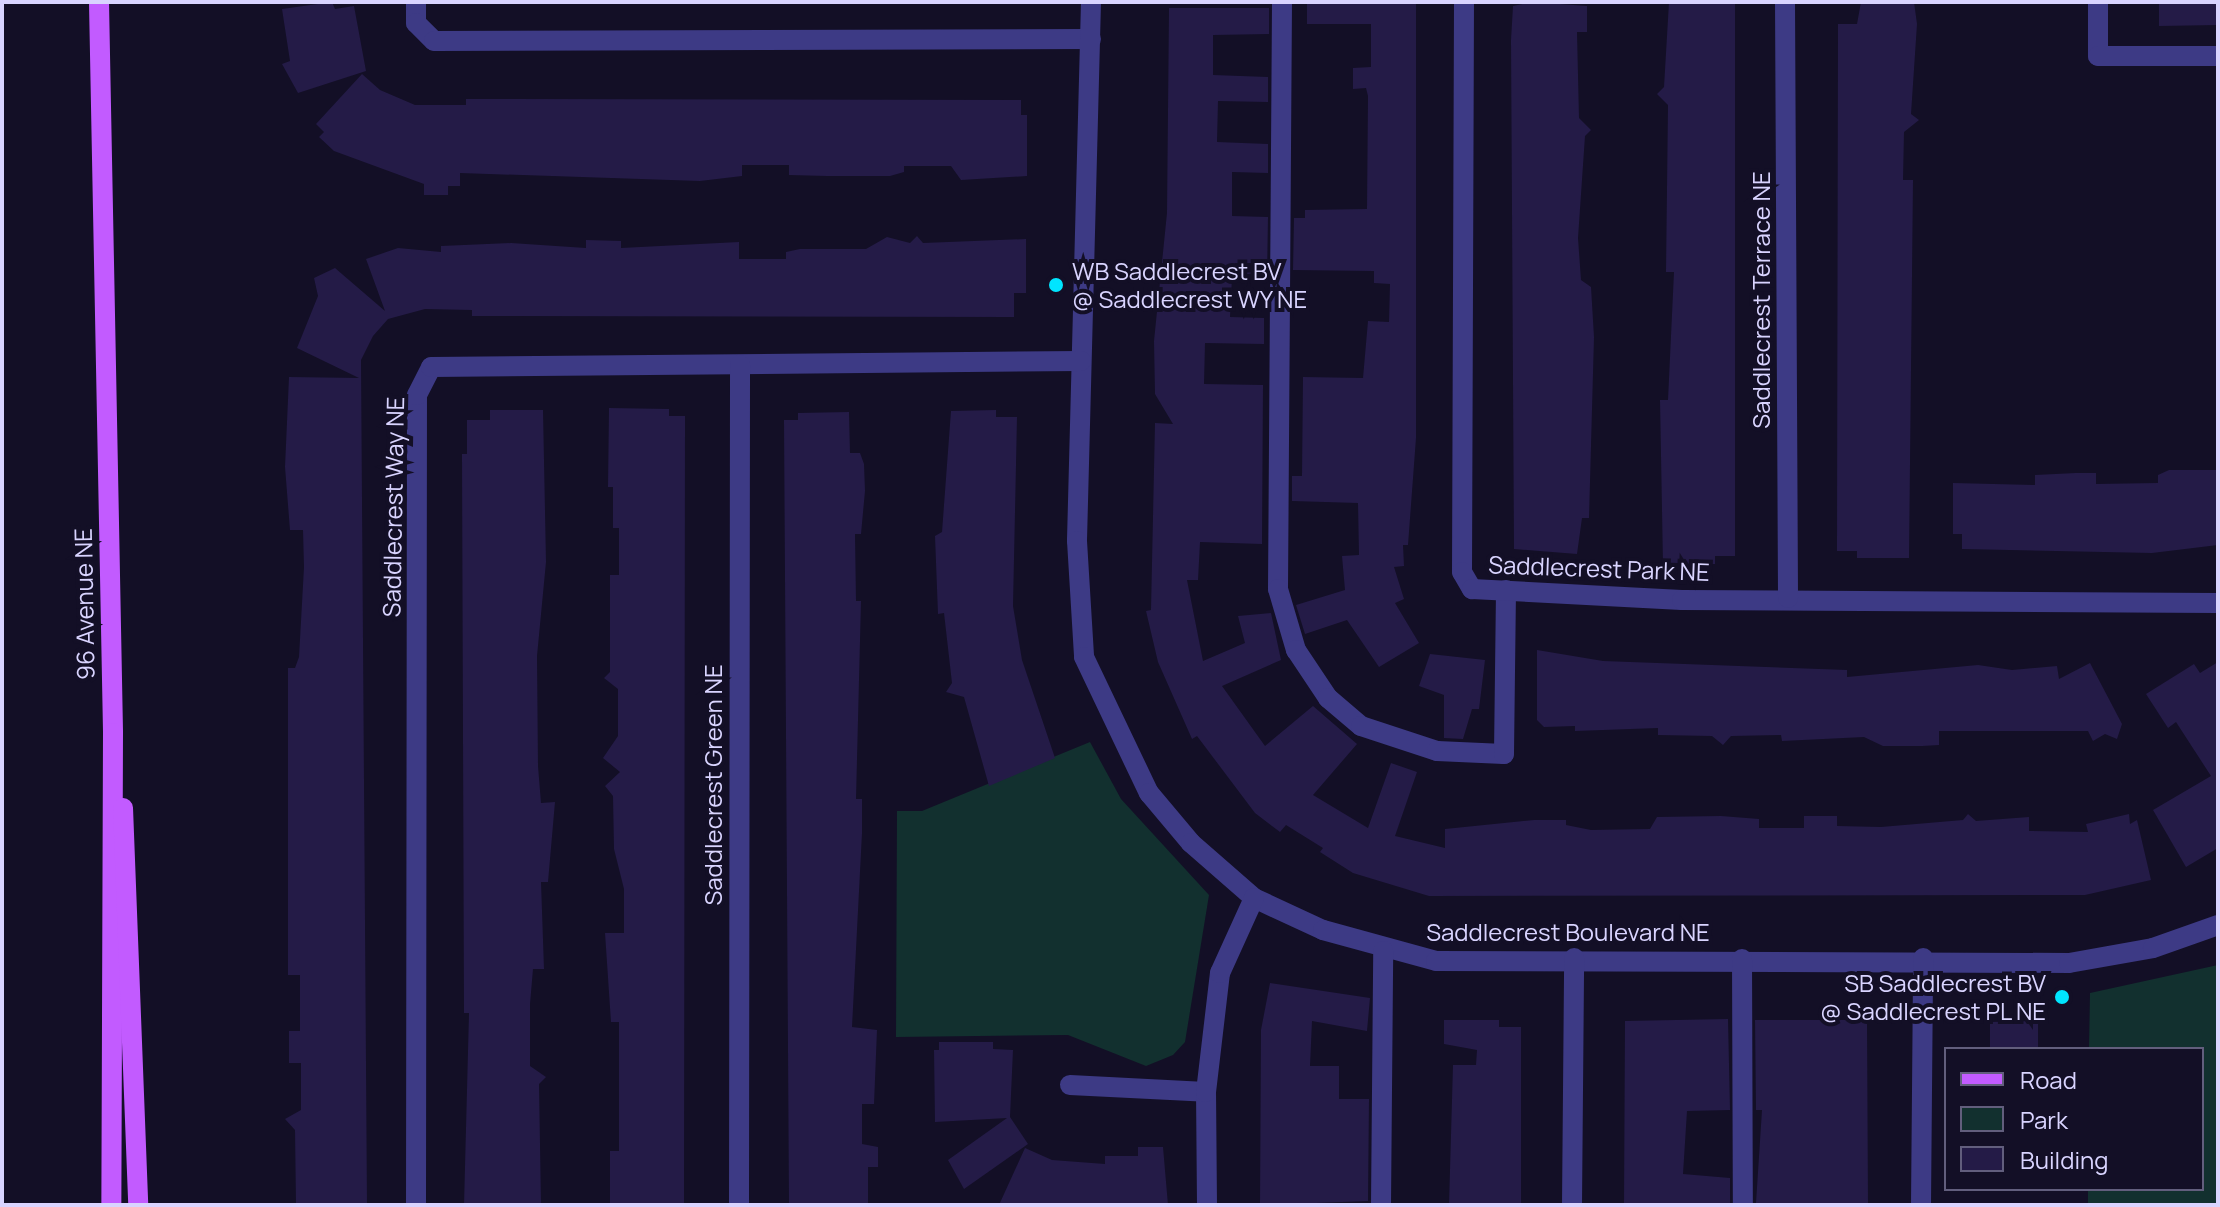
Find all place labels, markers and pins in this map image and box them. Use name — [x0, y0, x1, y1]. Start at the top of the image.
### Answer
place label: WB Saddlecrest BV @ Saddlecrest WY NE — [1072, 257, 1308, 313]
marker: WB Saddlecrest BV @ Saddlecrest WY NE — [1047, 276, 1065, 294]
place label: SB Saddlecrest BV @ Saddlecrest PL NE — [1819, 969, 2046, 1025]
marker: SB Saddlecrest BV @ Saddlecrest PL NE — [2053, 988, 2071, 1006]

